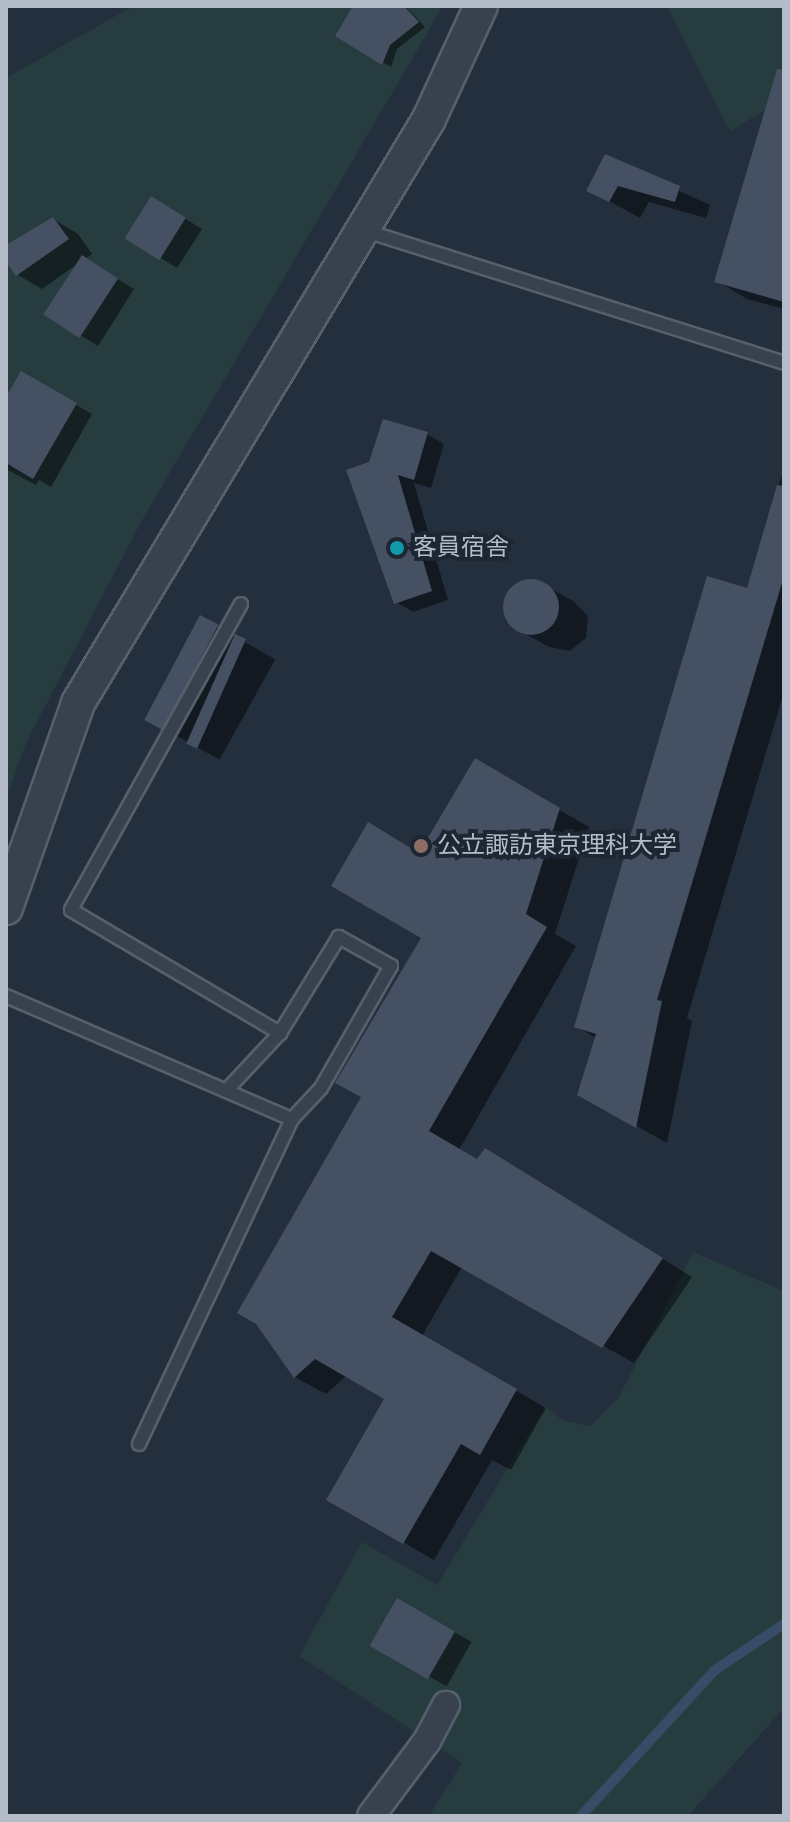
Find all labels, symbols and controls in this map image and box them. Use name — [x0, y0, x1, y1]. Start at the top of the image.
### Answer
place label: 客員宿舎 — [413, 534, 509, 562]
marker: 客員宿舎 — [388, 539, 406, 557]
place label: 公立諏訪東京理科大学 — [437, 832, 677, 860]
marker: 公立諏訪東京理科大学 — [412, 837, 430, 855]

